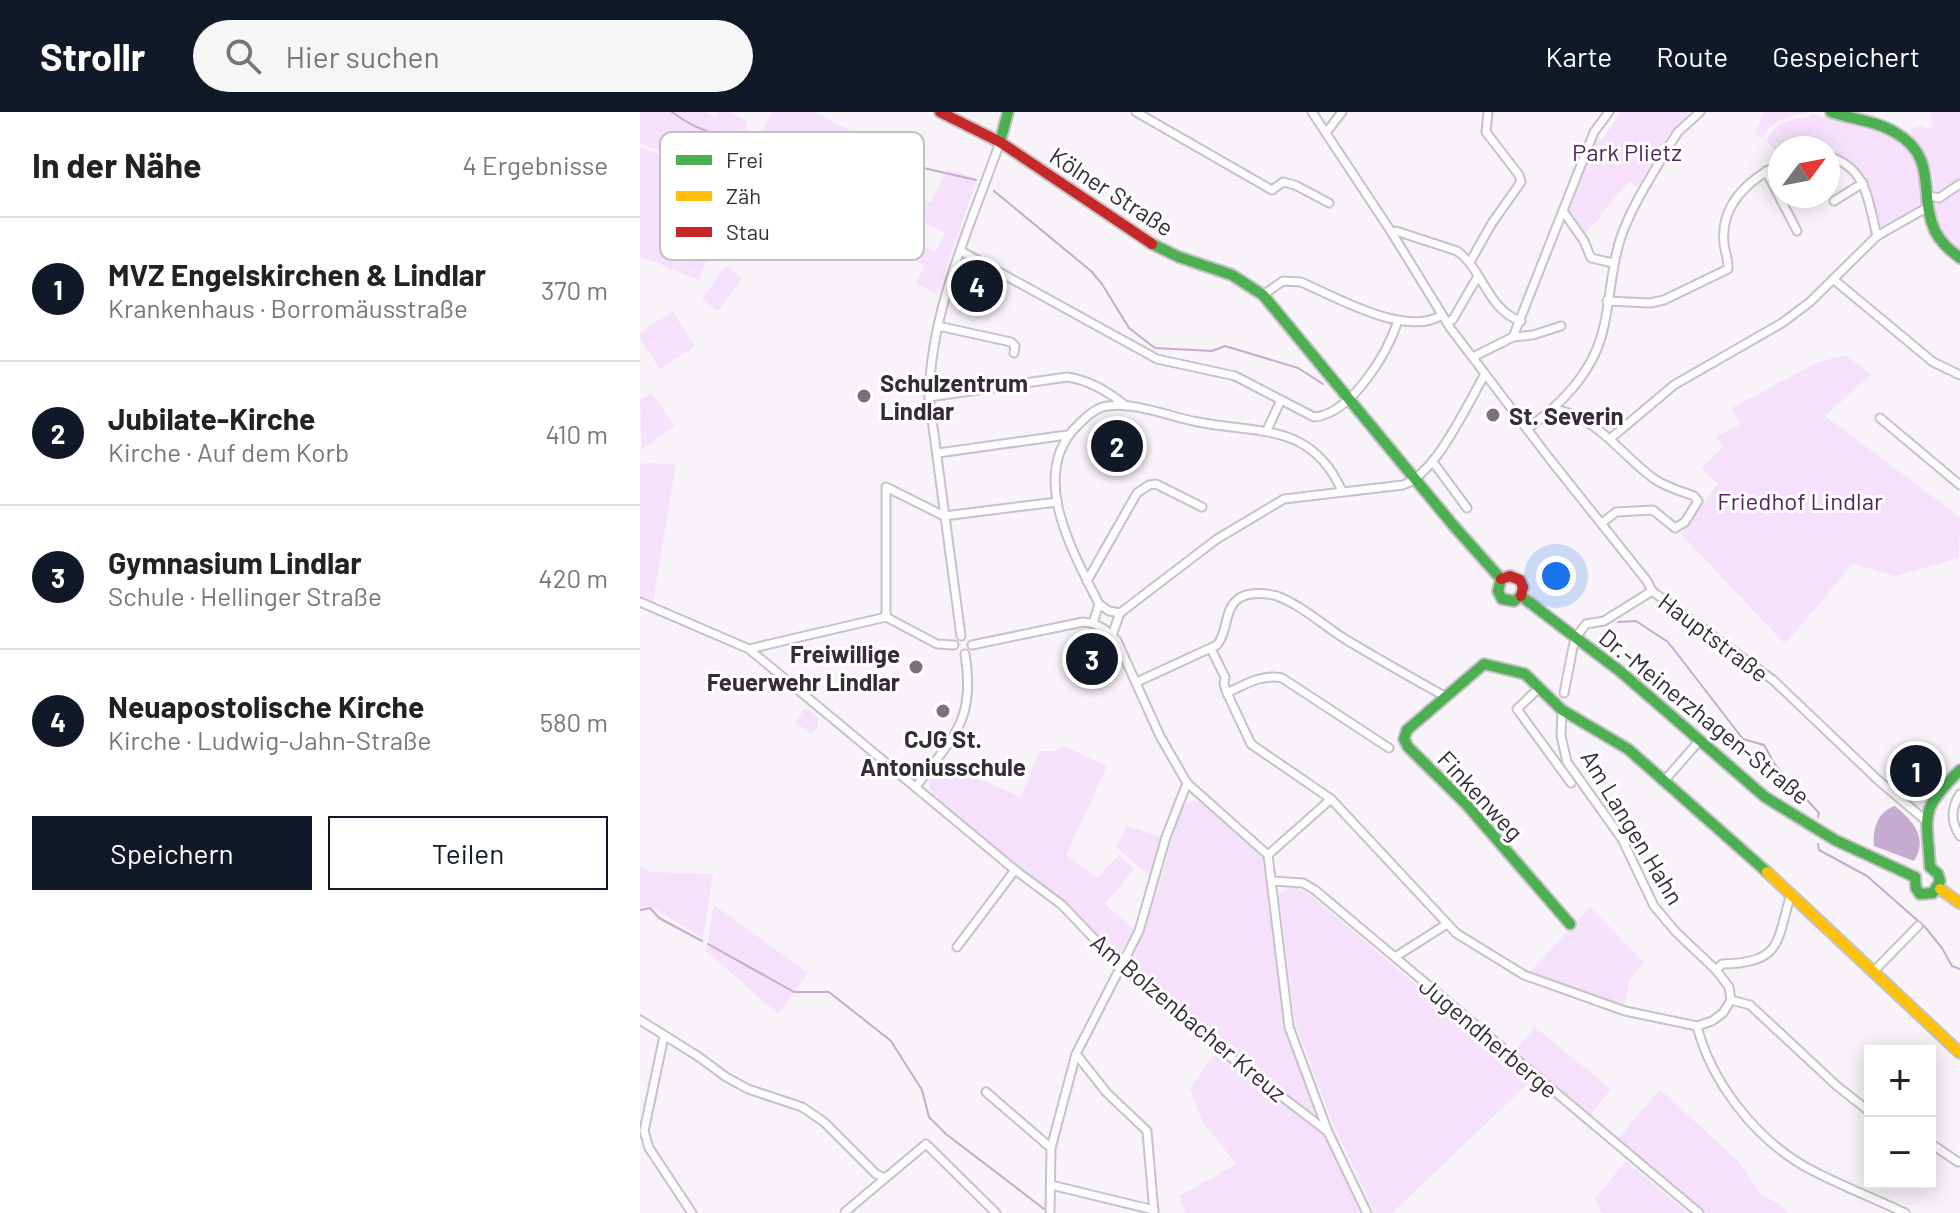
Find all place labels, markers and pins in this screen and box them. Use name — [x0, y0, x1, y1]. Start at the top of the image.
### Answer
pin: 4 — [951, 256, 1003, 316]
place label: Schulzentrum Lindlar — [880, 368, 1028, 425]
marker: Schulzentrum Lindlar — [855, 387, 873, 405]
place label: St. Severin — [1509, 401, 1624, 430]
marker: St. Severin — [1484, 406, 1502, 424]
pin: 2 — [1091, 416, 1143, 476]
pin: 3 — [1066, 629, 1118, 689]
place label: Freiwillige Feuerwehr Lindlar — [707, 639, 900, 696]
marker: Freiwillige Feuerwehr Lindlar — [907, 658, 925, 676]
marker: CJG St. Antoniusschule — [934, 702, 952, 720]
place label: CJG St. Antoniusschule — [860, 724, 1026, 781]
pin: 1 — [1890, 741, 1942, 801]

